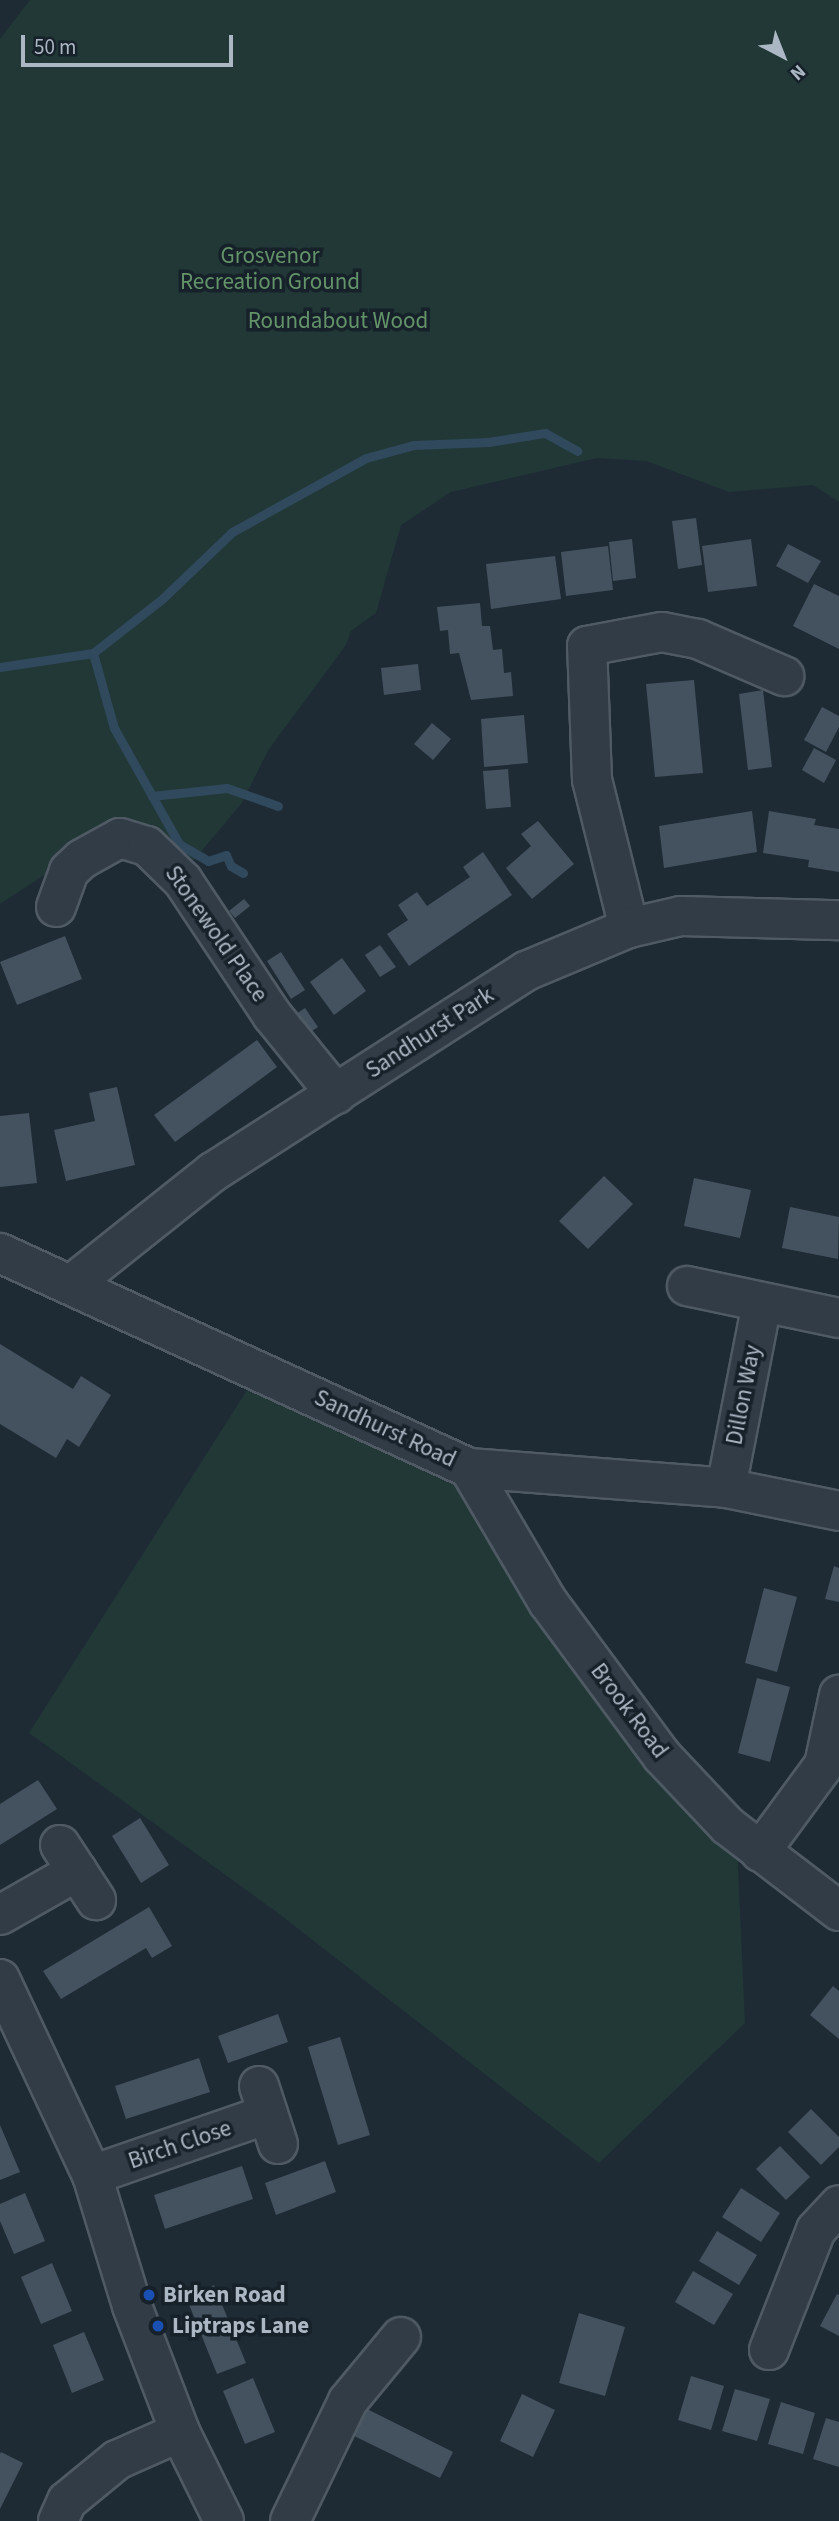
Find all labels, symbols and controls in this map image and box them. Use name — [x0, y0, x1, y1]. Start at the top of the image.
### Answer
scale bar — [24, 21, 236, 65]
north arrow — [748, 21, 818, 91]
text: 50 m — [34, 32, 76, 62]
text: N — [784, 58, 811, 86]
park label: Grosvenor Recreation Ground — [180, 242, 360, 296]
park label: Roundabout Wood — [248, 307, 428, 335]
street label: Stonewold Place — [159, 861, 273, 1007]
street label: Sandhurst Park — [361, 981, 499, 1085]
street label: Dillon Way — [721, 1343, 767, 1447]
street label: Sandhurst Road — [310, 1384, 460, 1474]
street label: Brook Road — [584, 1658, 674, 1764]
street label: Birch Close — [125, 2115, 235, 2175]
place label: Birken Road — [163, 2281, 286, 2309]
marker: Birken Road — [141, 2287, 157, 2303]
place label: Liptraps Lane — [172, 2312, 309, 2340]
marker: Liptraps Lane — [150, 2318, 166, 2334]

